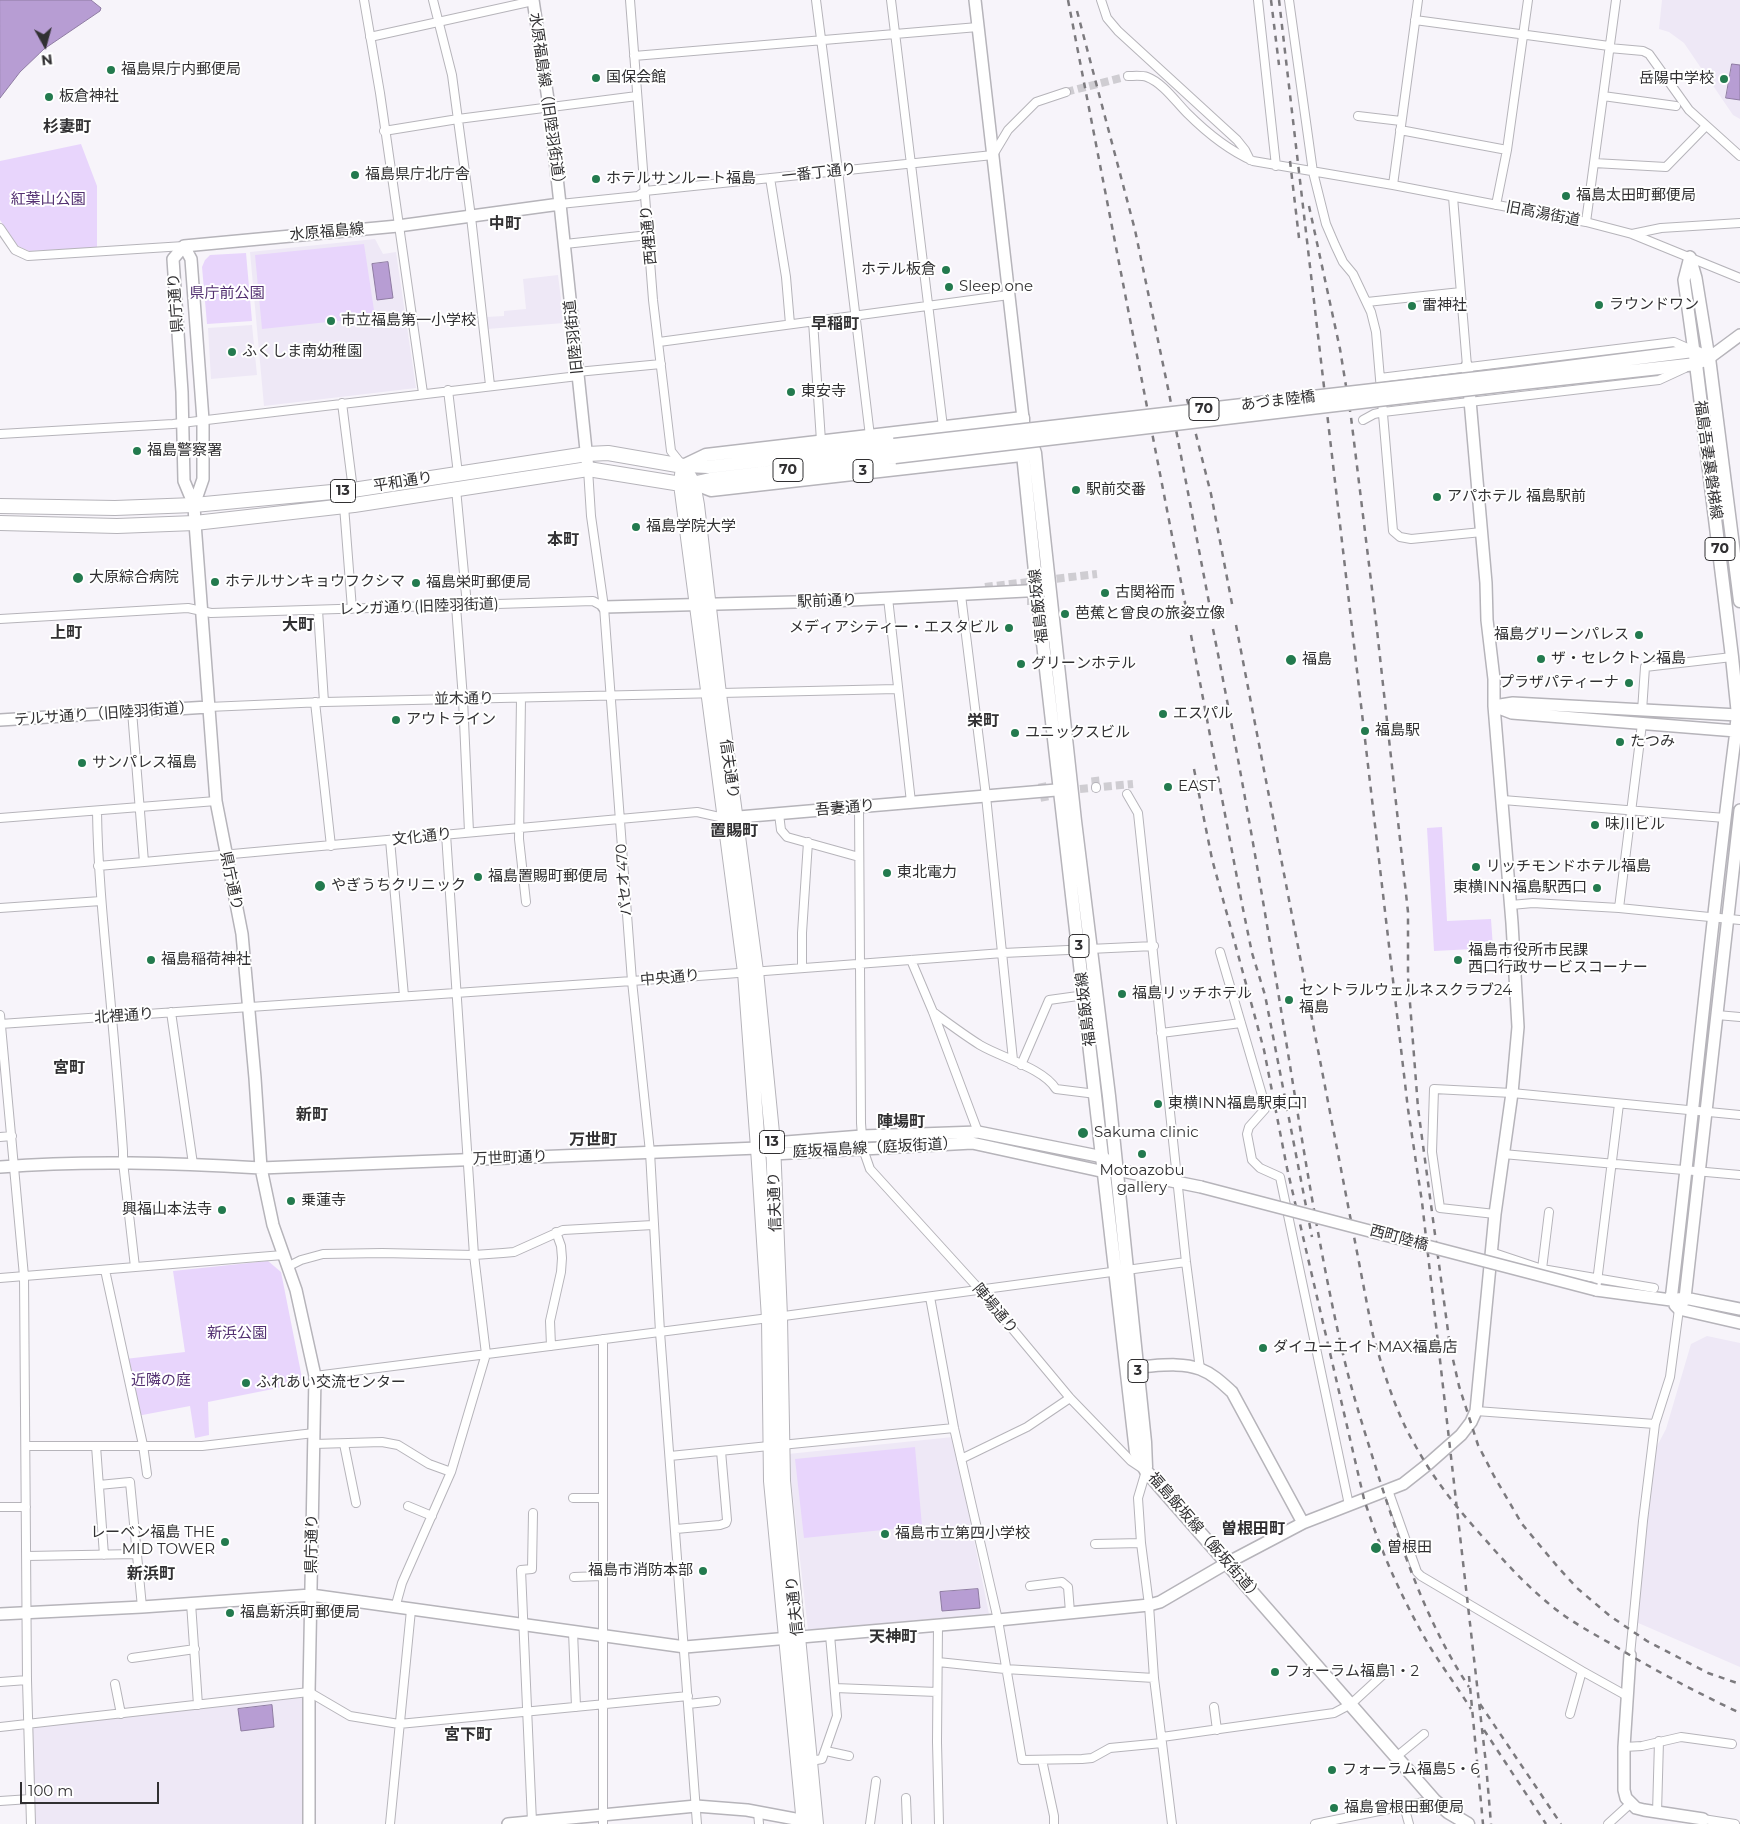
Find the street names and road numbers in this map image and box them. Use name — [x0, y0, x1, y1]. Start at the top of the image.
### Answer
street label: 水原福島線（旧陸羽街道） — [526, 12, 568, 192]
street label: 一番丁通り — [781, 160, 857, 186]
street label: 旧高湯街道 — [1504, 198, 1582, 230]
street label: 西裡通り — [637, 204, 661, 266]
street label: 水原福島線 — [289, 220, 365, 244]
street label: 県庁通り — [165, 272, 187, 334]
street label: 旧陸羽街道 — [561, 299, 587, 375]
street label: あづま陸橋 — [1240, 387, 1316, 415]
road number: 70 — [1189, 398, 1219, 420]
street label: 福島吾妻裏磐梯線 — [1691, 399, 1725, 521]
road number: 70 — [773, 458, 803, 482]
road number: 3 — [853, 460, 873, 482]
street label: 平和通り — [372, 468, 434, 496]
road number: 13 — [330, 480, 356, 502]
road number: 70 — [1705, 538, 1735, 560]
street label: 福島飯坂線 — [1026, 568, 1052, 644]
street label: 駅前通り — [797, 591, 857, 611]
street label: レンガ通り(旧陸羽街道) — [339, 595, 499, 619]
street label: 並木通り — [434, 689, 494, 709]
street label: テルサ通り（旧陸羽街道） — [14, 699, 194, 729]
street label: 信夫通り — [716, 738, 742, 800]
street label: 吾妻通り — [814, 796, 876, 820]
street label: 文化通り — [391, 825, 453, 849]
street label: パセオ470 — [612, 843, 636, 917]
street label: 県庁通り — [216, 850, 246, 912]
road number: 3 — [1069, 934, 1089, 958]
street label: 中央通り — [639, 966, 701, 990]
street label: 福島飯坂線 — [1072, 971, 1100, 1047]
street label: 北裡通り — [93, 1005, 155, 1027]
road number: 13 — [760, 1130, 784, 1154]
street label: 庭坂福島線（庭坂街道） — [792, 1135, 958, 1161]
street label: 万世町通り — [472, 1148, 548, 1168]
street label: 信夫通り — [765, 1172, 785, 1232]
street label: 西町陸橋 — [1368, 1222, 1430, 1254]
street label: 陣場通り — [969, 1280, 1021, 1338]
road number: 3 — [1128, 1360, 1148, 1382]
street label: 福島飯坂線（飯坂街道） — [1144, 1469, 1266, 1605]
street label: 県庁通り — [302, 1514, 322, 1574]
street label: 信夫通り — [783, 1575, 807, 1637]

